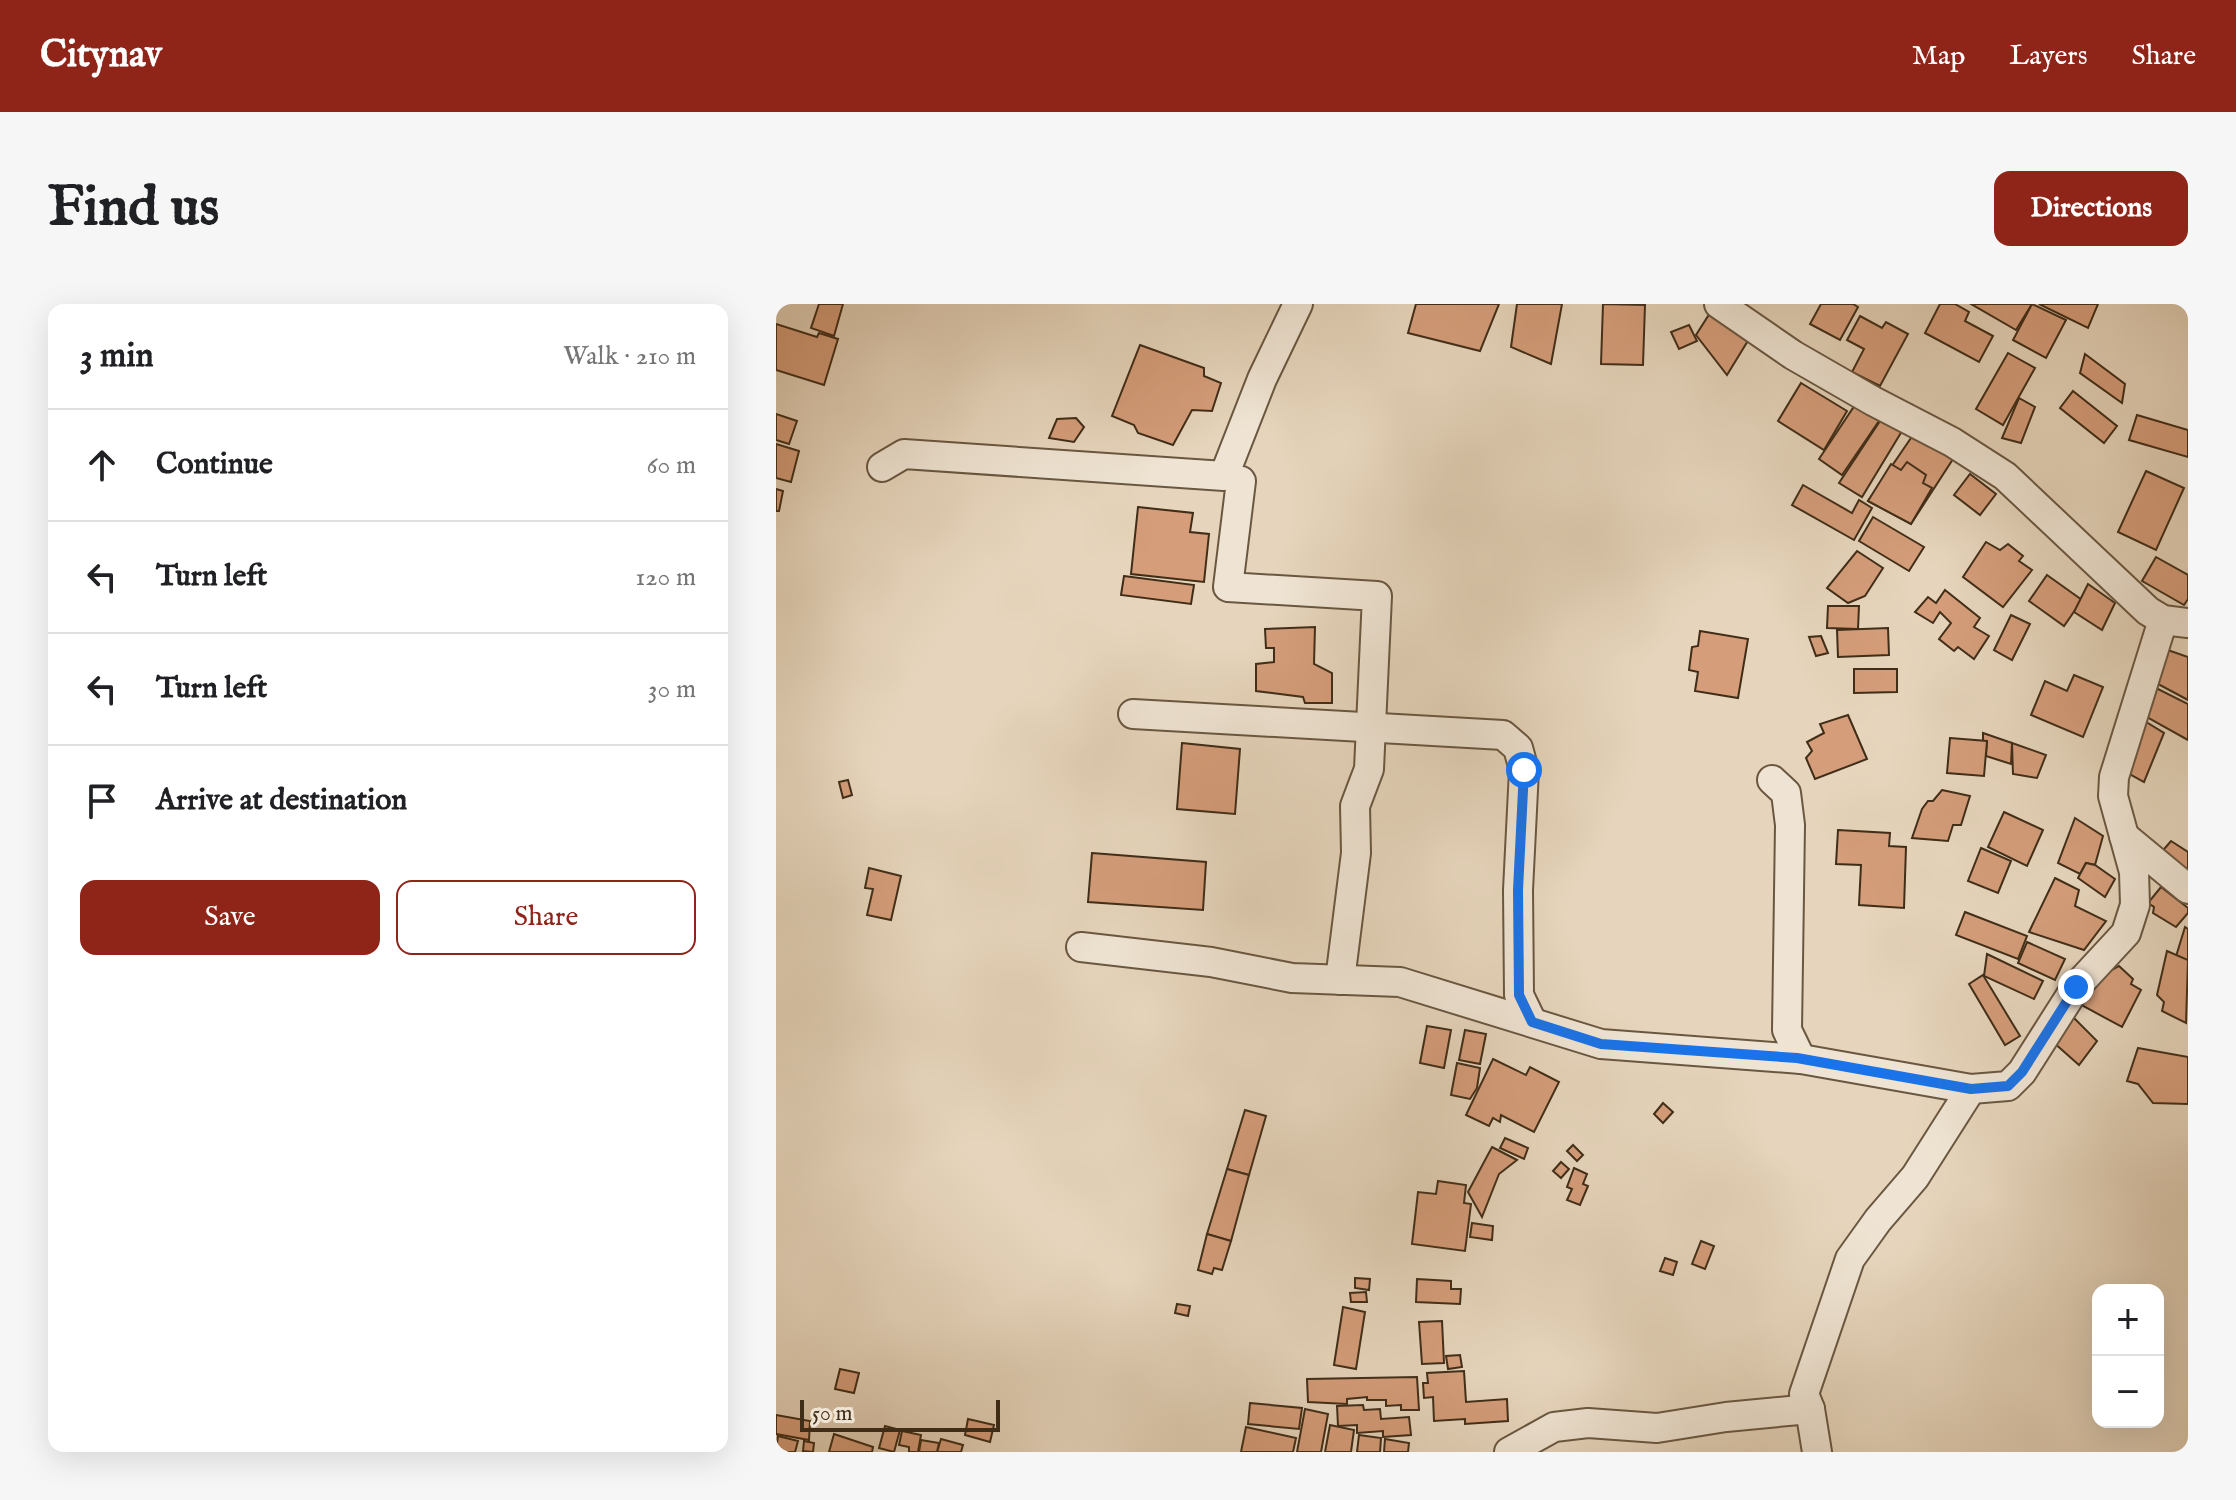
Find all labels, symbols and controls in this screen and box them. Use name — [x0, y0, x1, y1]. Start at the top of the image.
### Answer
text: Citynav — [40, 32, 162, 80]
text: Map — [1912, 39, 1965, 74]
text: Layers — [2009, 39, 2088, 74]
text: Share — [2132, 39, 2196, 74]
button: Directions — [1994, 171, 2188, 246]
text: Find us — [48, 173, 219, 244]
text: 3 min — [80, 335, 154, 378]
text: Walk · 210 m — [563, 340, 696, 373]
icon: ahead — [80, 443, 124, 487]
text: Continue — [156, 446, 273, 484]
text: 60 m — [647, 449, 696, 482]
icon: left — [80, 555, 124, 599]
text: Turn left — [156, 558, 267, 596]
text: 120 m — [636, 561, 696, 594]
icon: left — [80, 667, 124, 711]
text: Turn left — [156, 670, 267, 708]
text: 30 m — [648, 673, 696, 706]
route start — [1506, 752, 1542, 788]
icon: arrive — [80, 779, 124, 823]
text: Arrive at destination — [156, 782, 407, 820]
button: Save — [80, 880, 380, 955]
button: Share — [396, 880, 696, 955]
route end — [2058, 969, 2094, 1005]
map controls — [2092, 1284, 2164, 1428]
button: + — [2092, 1284, 2164, 1356]
button: − — [2092, 1356, 2164, 1428]
scale bar — [800, 1396, 1000, 1432]
text: 50 m — [812, 1400, 853, 1428]

